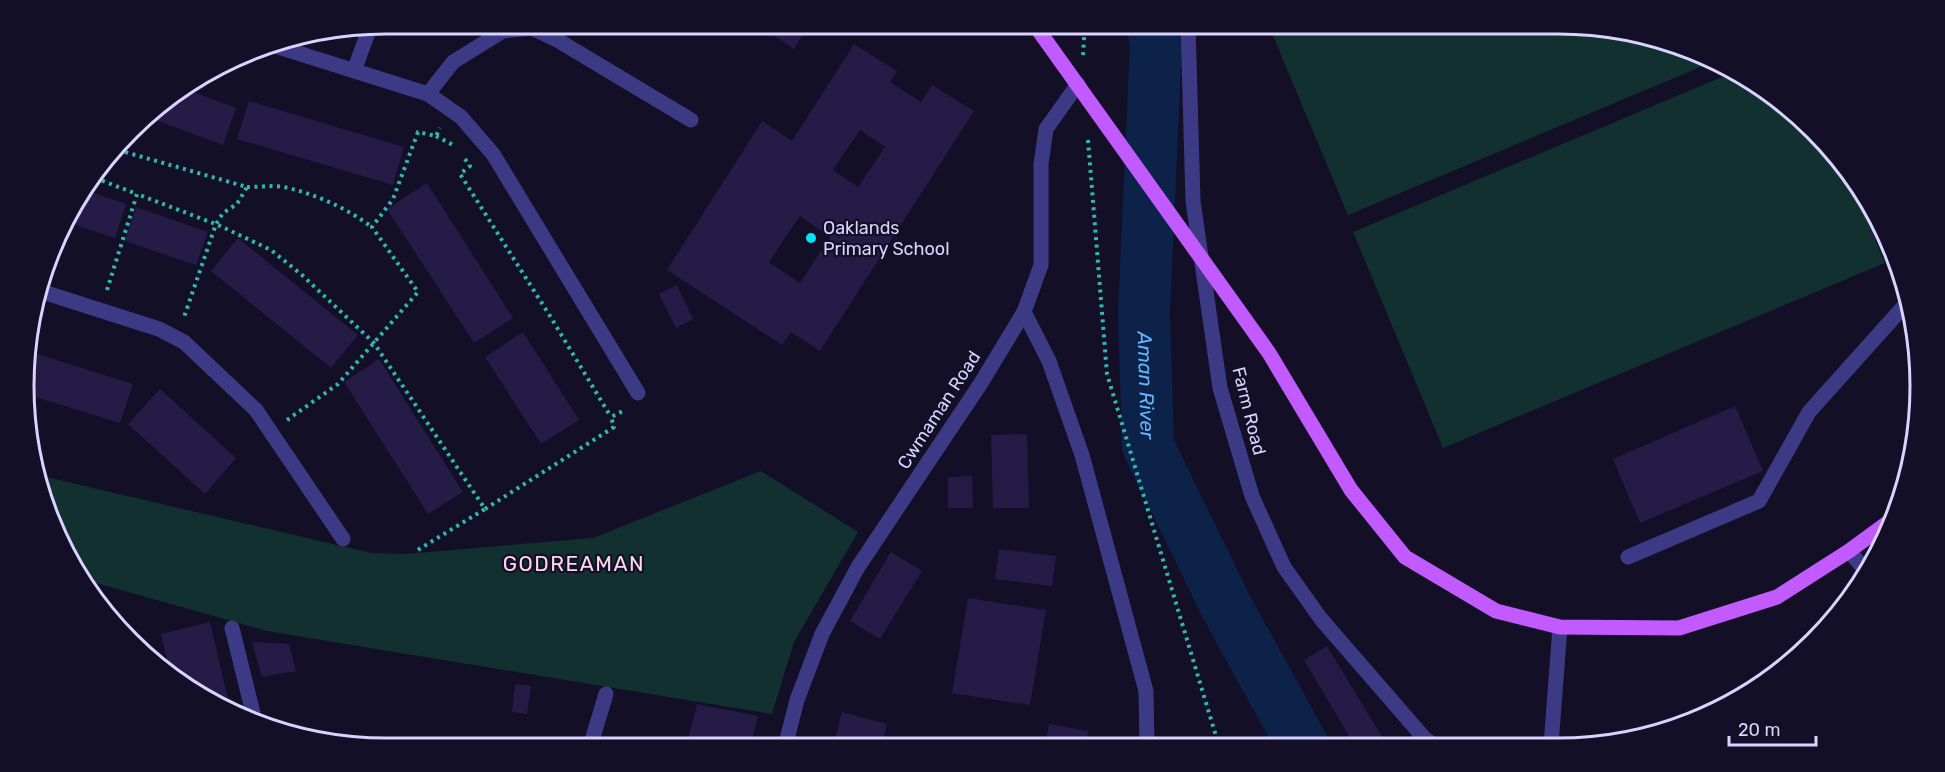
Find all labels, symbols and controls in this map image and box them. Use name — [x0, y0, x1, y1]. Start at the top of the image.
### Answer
place label: Oaklands Primary School — [823, 217, 950, 260]
marker: Oaklands Primary School — [804, 231, 818, 245]
water label: Aman River — [1133, 330, 1160, 441]
street label: Cwmaman Road — [893, 347, 985, 473]
street label: Farm Road — [1227, 365, 1271, 457]
district label: GODREAMAN — [503, 551, 645, 576]
scale bar — [1729, 709, 1816, 747]
text: 20 m — [1738, 719, 1780, 741]

